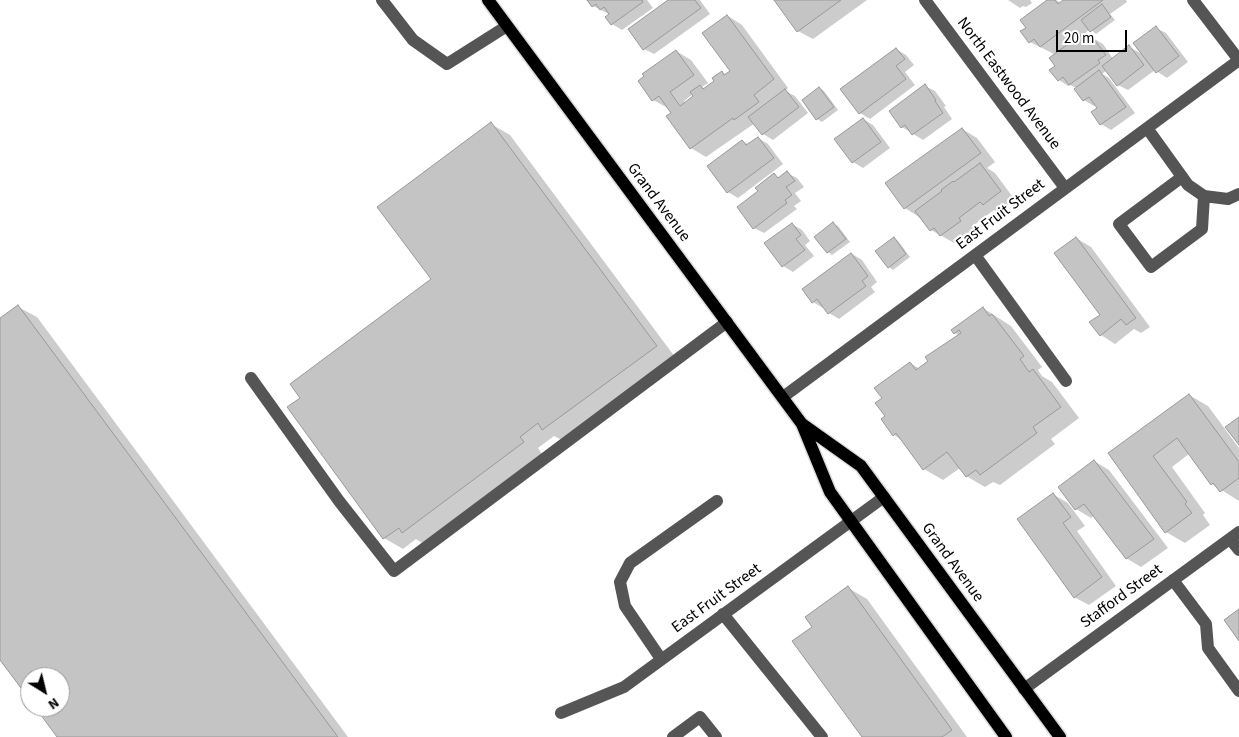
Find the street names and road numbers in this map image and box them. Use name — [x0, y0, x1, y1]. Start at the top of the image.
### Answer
street label: North Eastwood Avenue — [952, 14, 1064, 154]
street label: Grand Avenue — [622, 160, 694, 246]
street label: East Fruit Street — [953, 175, 1049, 255]
street label: Grand Avenue — [917, 520, 987, 606]
street label: East Fruit Street — [668, 560, 766, 638]
street label: Stafford Street — [1077, 561, 1167, 633]

